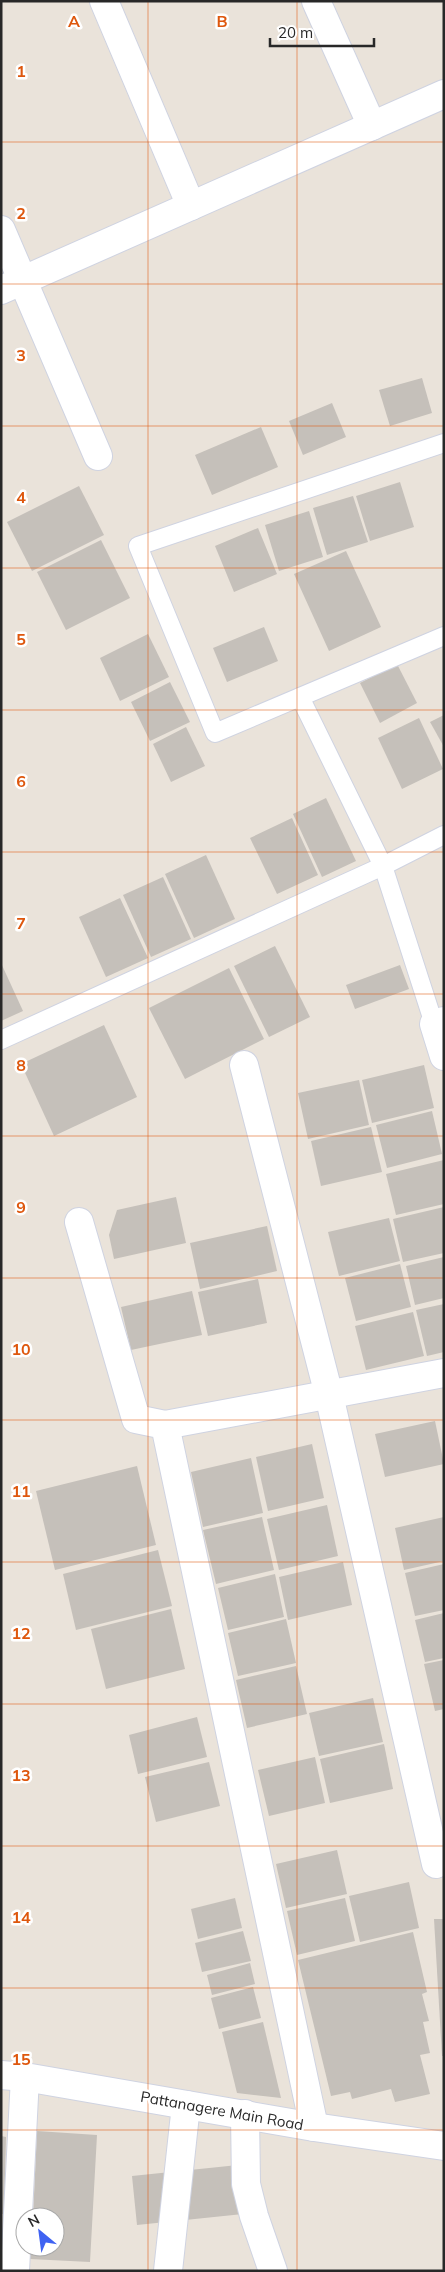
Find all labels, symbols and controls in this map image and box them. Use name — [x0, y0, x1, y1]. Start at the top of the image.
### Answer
text: A — [68, 11, 80, 31]
text: B — [216, 11, 228, 31]
scale bar — [270, 15, 374, 47]
text: 20 m — [278, 23, 313, 42]
text: 1 — [16, 61, 26, 81]
text: 2 — [16, 203, 26, 223]
text: 3 — [16, 345, 26, 365]
text: 4 — [16, 487, 26, 507]
text: 5 — [16, 629, 26, 649]
text: 6 — [16, 771, 26, 791]
text: 7 — [16, 913, 26, 933]
text: 8 — [16, 1055, 26, 1075]
text: 9 — [16, 1197, 26, 1217]
text: 10 — [11, 1339, 31, 1359]
text: 11 — [11, 1481, 31, 1501]
text: 12 — [11, 1623, 31, 1643]
text: 13 — [11, 1765, 31, 1785]
text: 14 — [11, 1907, 31, 1927]
text: 15 — [11, 2049, 31, 2069]
street label: Pattanagere Main Road — [139, 2087, 305, 2134]
north arrow — [15, 2207, 65, 2257]
text: N — [25, 2210, 43, 2231]

